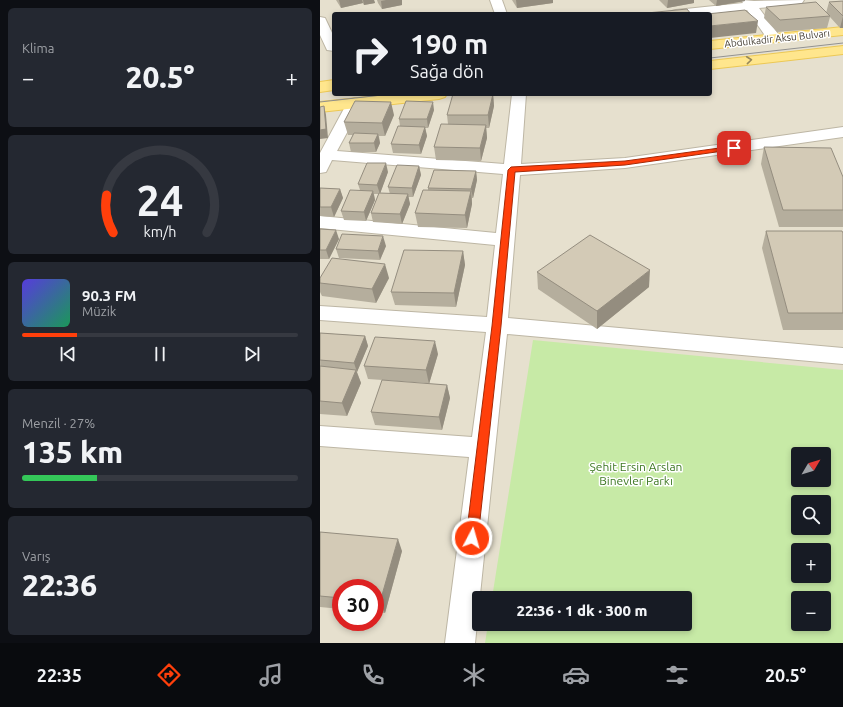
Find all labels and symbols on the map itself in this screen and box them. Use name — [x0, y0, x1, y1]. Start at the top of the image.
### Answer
street label: Abdulkadir Aksu Bulvarı — [724, 27, 830, 50]
one-way arrow — [746, 56, 752, 65]
pin — [717, 131, 751, 165]
north arrow — [791, 447, 831, 487]
park label: Şehit Ersin Arslan Binevler Parkı — [590, 460, 682, 487]
position arrow — [451, 517, 493, 559]
speed limit sign: 30 — [332, 579, 384, 631]

